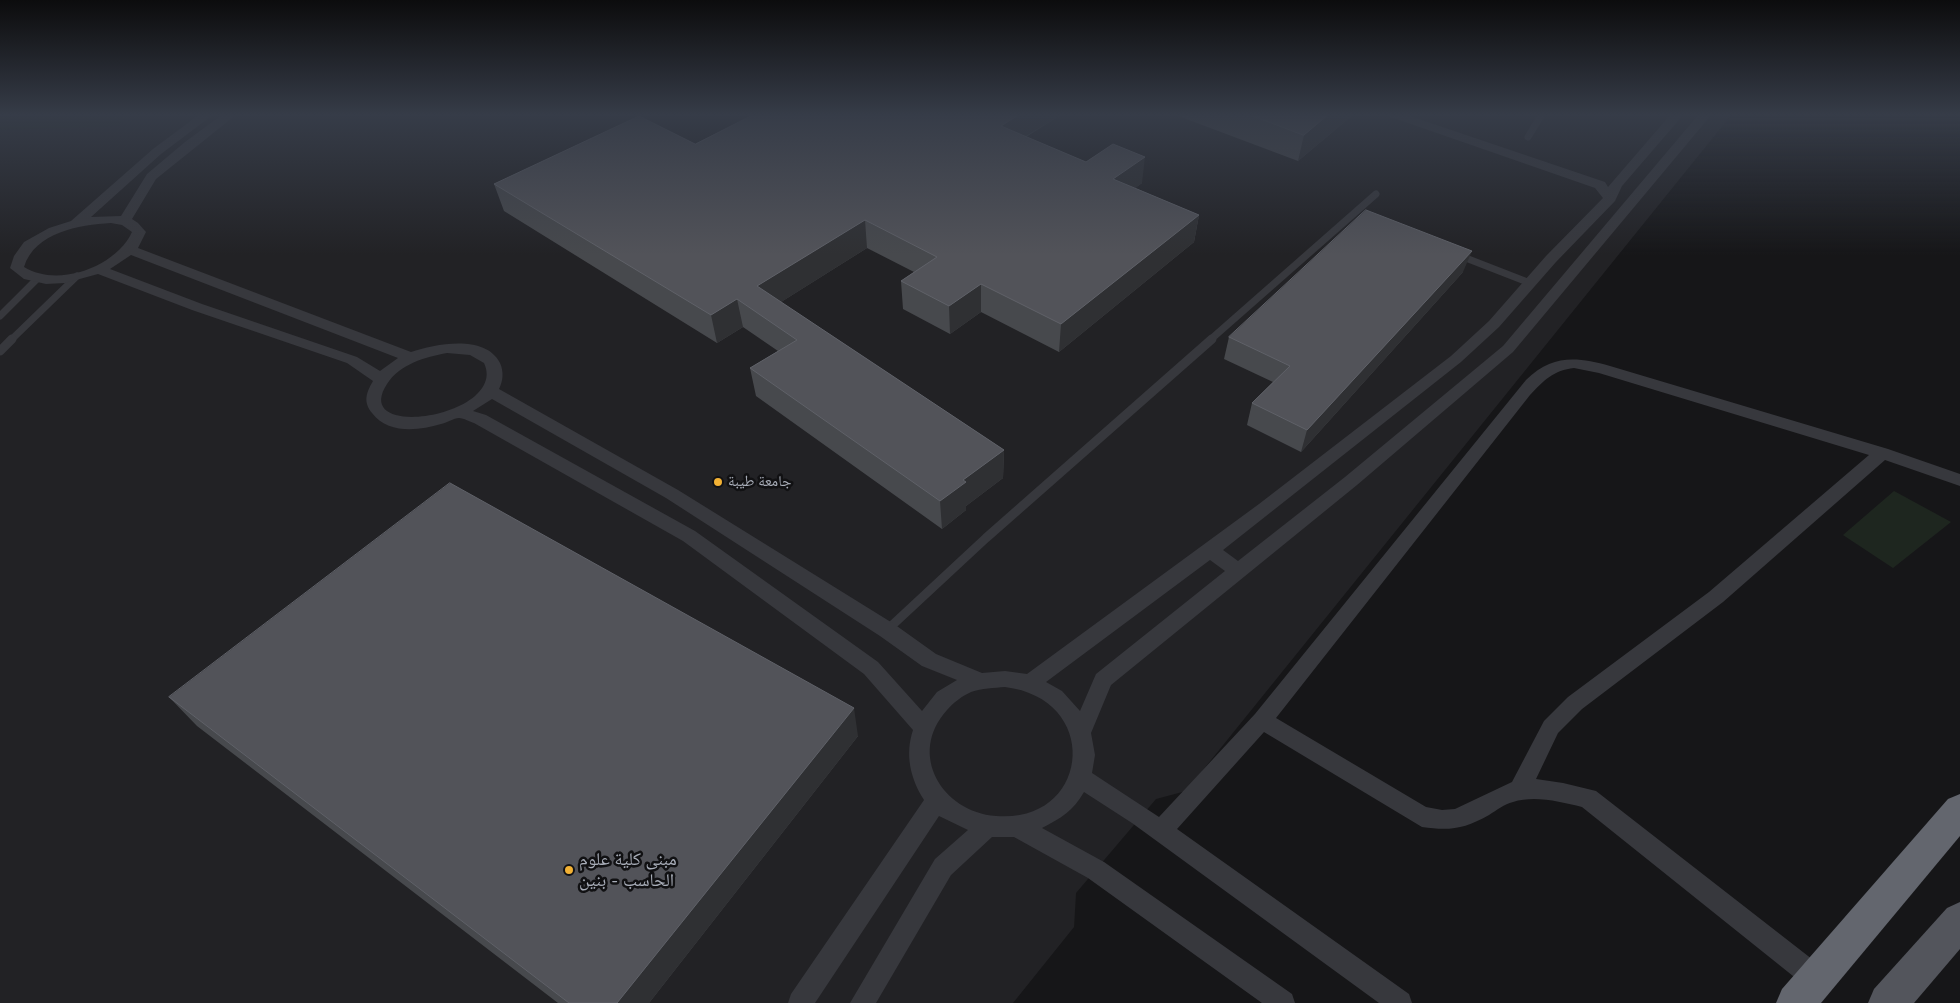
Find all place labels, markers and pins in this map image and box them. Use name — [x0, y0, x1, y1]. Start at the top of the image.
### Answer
place label: جامعة طيبة — [728, 473, 792, 491]
marker: جامعة طيبة — [712, 476, 724, 488]
place label: مبنى كلية علوم الحاسب - بنين — [579, 849, 677, 892]
marker: مبنى كلية علوم الحاسب - بنين — [563, 864, 575, 876]

